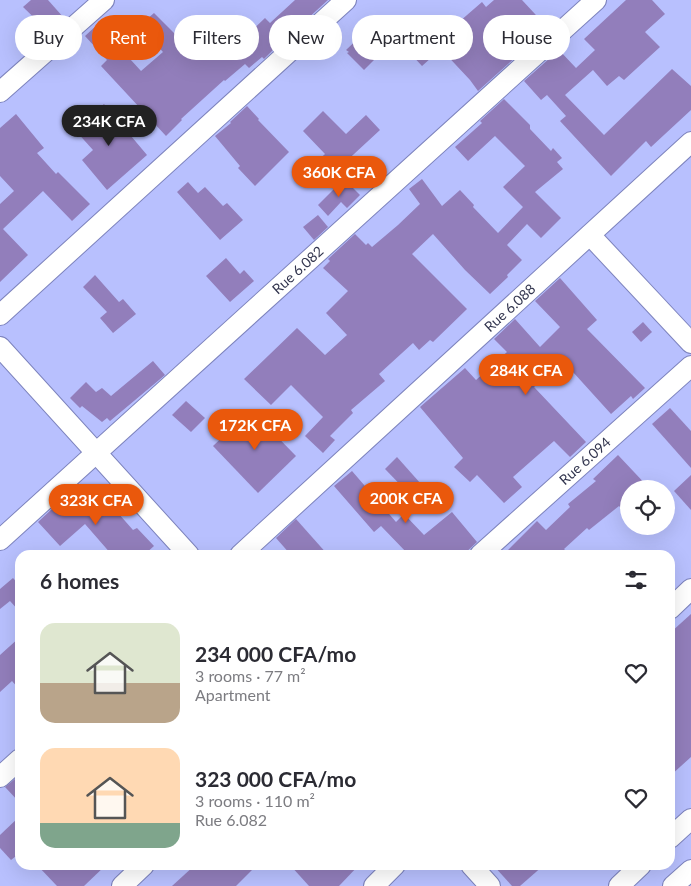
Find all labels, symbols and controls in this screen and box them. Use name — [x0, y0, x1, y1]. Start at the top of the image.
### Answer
chip: Buy — [15, 15, 82, 60]
chip: Rent — [92, 15, 164, 60]
chip: Filters — [174, 15, 259, 60]
chip: New — [269, 15, 342, 60]
chip: Apartment — [352, 15, 473, 60]
chip: House — [483, 15, 570, 60]
pin: 234K CFA — [57, 104, 161, 147]
text: 234K CFA — [73, 111, 145, 130]
pin: 360K CFA — [287, 156, 391, 198]
text: 360K CFA — [303, 162, 375, 181]
street label: Rue 6.082 — [268, 242, 327, 297]
street label: Rue 6.088 — [481, 280, 539, 335]
pin: 284K CFA — [474, 354, 578, 396]
text: 284K CFA — [490, 360, 562, 379]
pin: 172K CFA — [203, 408, 307, 451]
text: 172K CFA — [219, 415, 291, 434]
street label: Rue 6.094 — [556, 433, 614, 488]
map controls — [620, 480, 675, 535]
button: locate — [620, 480, 675, 535]
pin: 200K CFA — [354, 482, 458, 524]
pin: 323K CFA — [44, 484, 148, 526]
text: 200K CFA — [370, 488, 442, 507]
text: 323K CFA — [60, 490, 132, 509]
icon: filters — [622, 566, 650, 594]
text: 6 homes — [40, 568, 119, 593]
text: 234 000 CFA/mo — [195, 641, 356, 666]
icon: home — [80, 643, 140, 703]
icon: heart — [622, 659, 650, 687]
text: 3 rooms · 77 m² — [195, 666, 306, 685]
text: Apartment — [195, 685, 270, 704]
text: 323 000 CFA/mo — [195, 766, 356, 791]
icon: home — [80, 768, 140, 828]
icon: heart — [622, 784, 650, 812]
text: 3 rooms · 110 m² — [195, 791, 315, 810]
text: Rue 6.082 — [195, 810, 267, 829]

